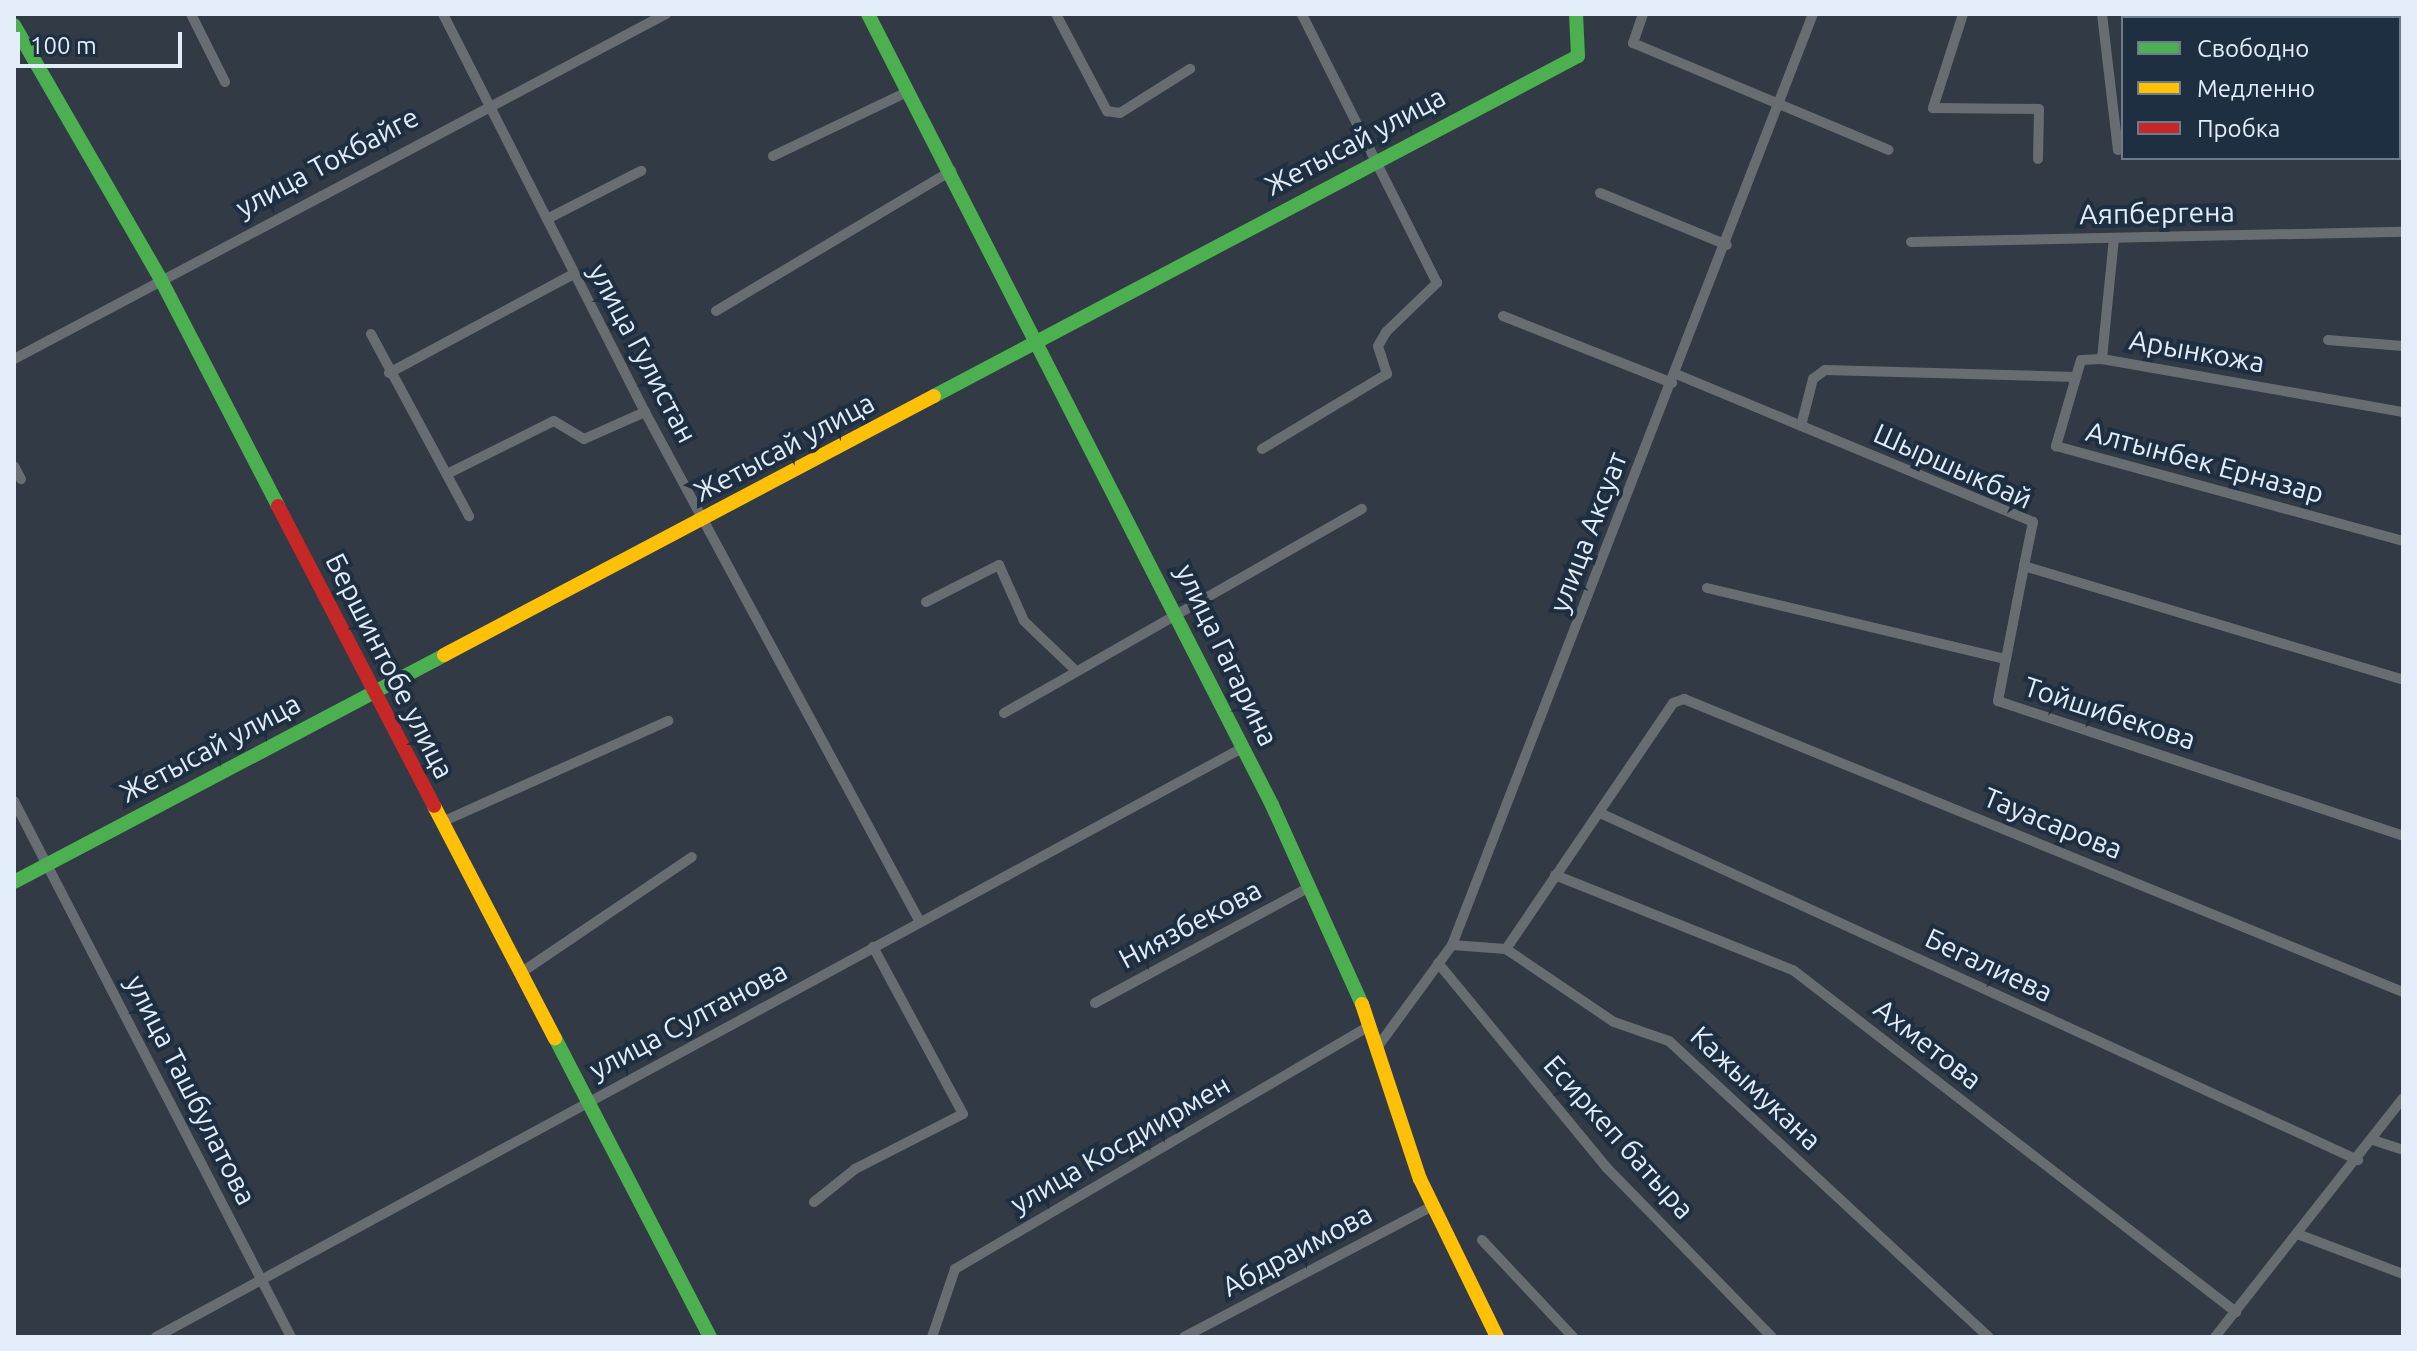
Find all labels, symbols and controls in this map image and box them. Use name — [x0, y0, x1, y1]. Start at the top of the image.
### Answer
scale bar — [20, 16, 186, 66]
legend — [2121, 16, 2401, 160]
text: 100 m — [30, 32, 97, 59]
text: Свободно — [2197, 35, 2309, 62]
text: Медленно — [2197, 75, 2315, 102]
street label: Жетысай улица — [1259, 79, 1451, 203]
street label: улица Токбайге — [230, 100, 424, 224]
text: Пробка — [2197, 115, 2280, 142]
street label: Аяпбергена — [2079, 195, 2235, 231]
street label: улица Гулистан — [582, 258, 704, 448]
street label: Арынкожа — [2127, 323, 2267, 379]
street label: Жетысай улица — [688, 385, 880, 509]
street label: Алтынбек Ерназар — [2083, 414, 2327, 510]
street label: Шыршыкбай — [1869, 416, 2037, 516]
street label: улица Аксуат — [1542, 447, 1634, 617]
street label: Бершинтобе улица — [319, 548, 461, 784]
street label: улица Гагарина — [1168, 559, 1286, 751]
street label: Тойшибекова — [2020, 669, 2200, 757]
street label: Жетысай улица — [114, 686, 306, 810]
street label: Тауасарова — [1979, 780, 2127, 866]
street label: Ниязбекова — [1113, 872, 1267, 976]
street label: Бегалиева — [1920, 921, 2058, 1009]
street label: улица Султанова — [583, 954, 793, 1086]
street label: улица Ташбулатова — [118, 969, 264, 1211]
street label: Ахметова — [1867, 992, 1989, 1096]
street label: Кажымукана — [1684, 1019, 1828, 1157]
street label: Есиркеп батыра — [1537, 1048, 1701, 1226]
street label: улица Косдиирмен — [1004, 1068, 1236, 1220]
street label: Абдраимова — [1216, 1196, 1378, 1304]

